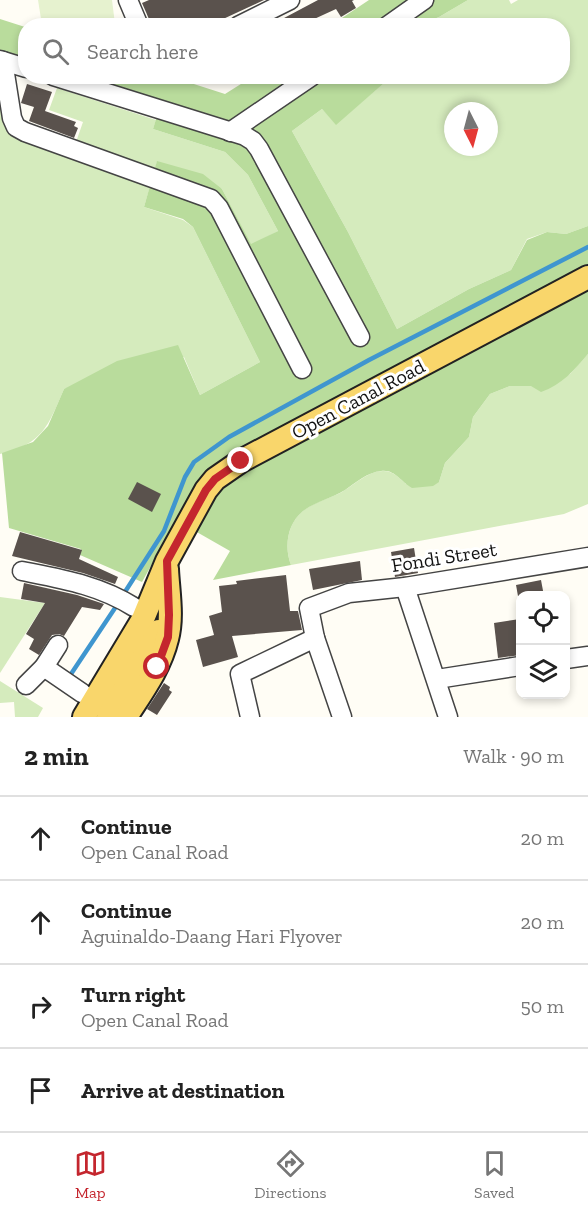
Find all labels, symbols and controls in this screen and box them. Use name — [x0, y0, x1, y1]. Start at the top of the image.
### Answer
search box — [18, 18, 570, 84]
icon: search — [39, 35, 72, 68]
text: Search here — [87, 38, 198, 65]
north arrow — [444, 102, 498, 156]
street label: Open Canal Road — [287, 354, 429, 444]
route end — [227, 447, 253, 473]
street label: Fondi Street — [390, 537, 499, 577]
map controls — [516, 591, 570, 699]
button: locate — [516, 591, 570, 645]
button: layers — [516, 645, 570, 699]
route start — [143, 653, 169, 679]
text: 2 min — [24, 740, 89, 772]
text: Walk · 90 m — [463, 744, 564, 768]
text: Continue — [81, 813, 172, 840]
icon: ahead — [24, 822, 57, 855]
text: 20 m — [520, 826, 564, 850]
text: Open Canal Road — [81, 840, 229, 864]
text: Continue — [81, 897, 172, 924]
icon: ahead — [24, 906, 57, 939]
text: 20 m — [520, 910, 564, 934]
text: Aguinaldo-Daang Hari Flyover — [81, 924, 343, 948]
text: Turn right — [81, 981, 185, 1008]
icon: right — [24, 990, 57, 1023]
text: 50 m — [520, 994, 564, 1018]
text: Open Canal Road — [81, 1008, 229, 1032]
icon: arrive — [24, 1074, 57, 1107]
text: Arrive at destination — [81, 1077, 284, 1104]
tab: Map — [74, 1147, 107, 1202]
tab: Directions — [254, 1147, 327, 1202]
tab: Saved — [474, 1147, 514, 1202]

